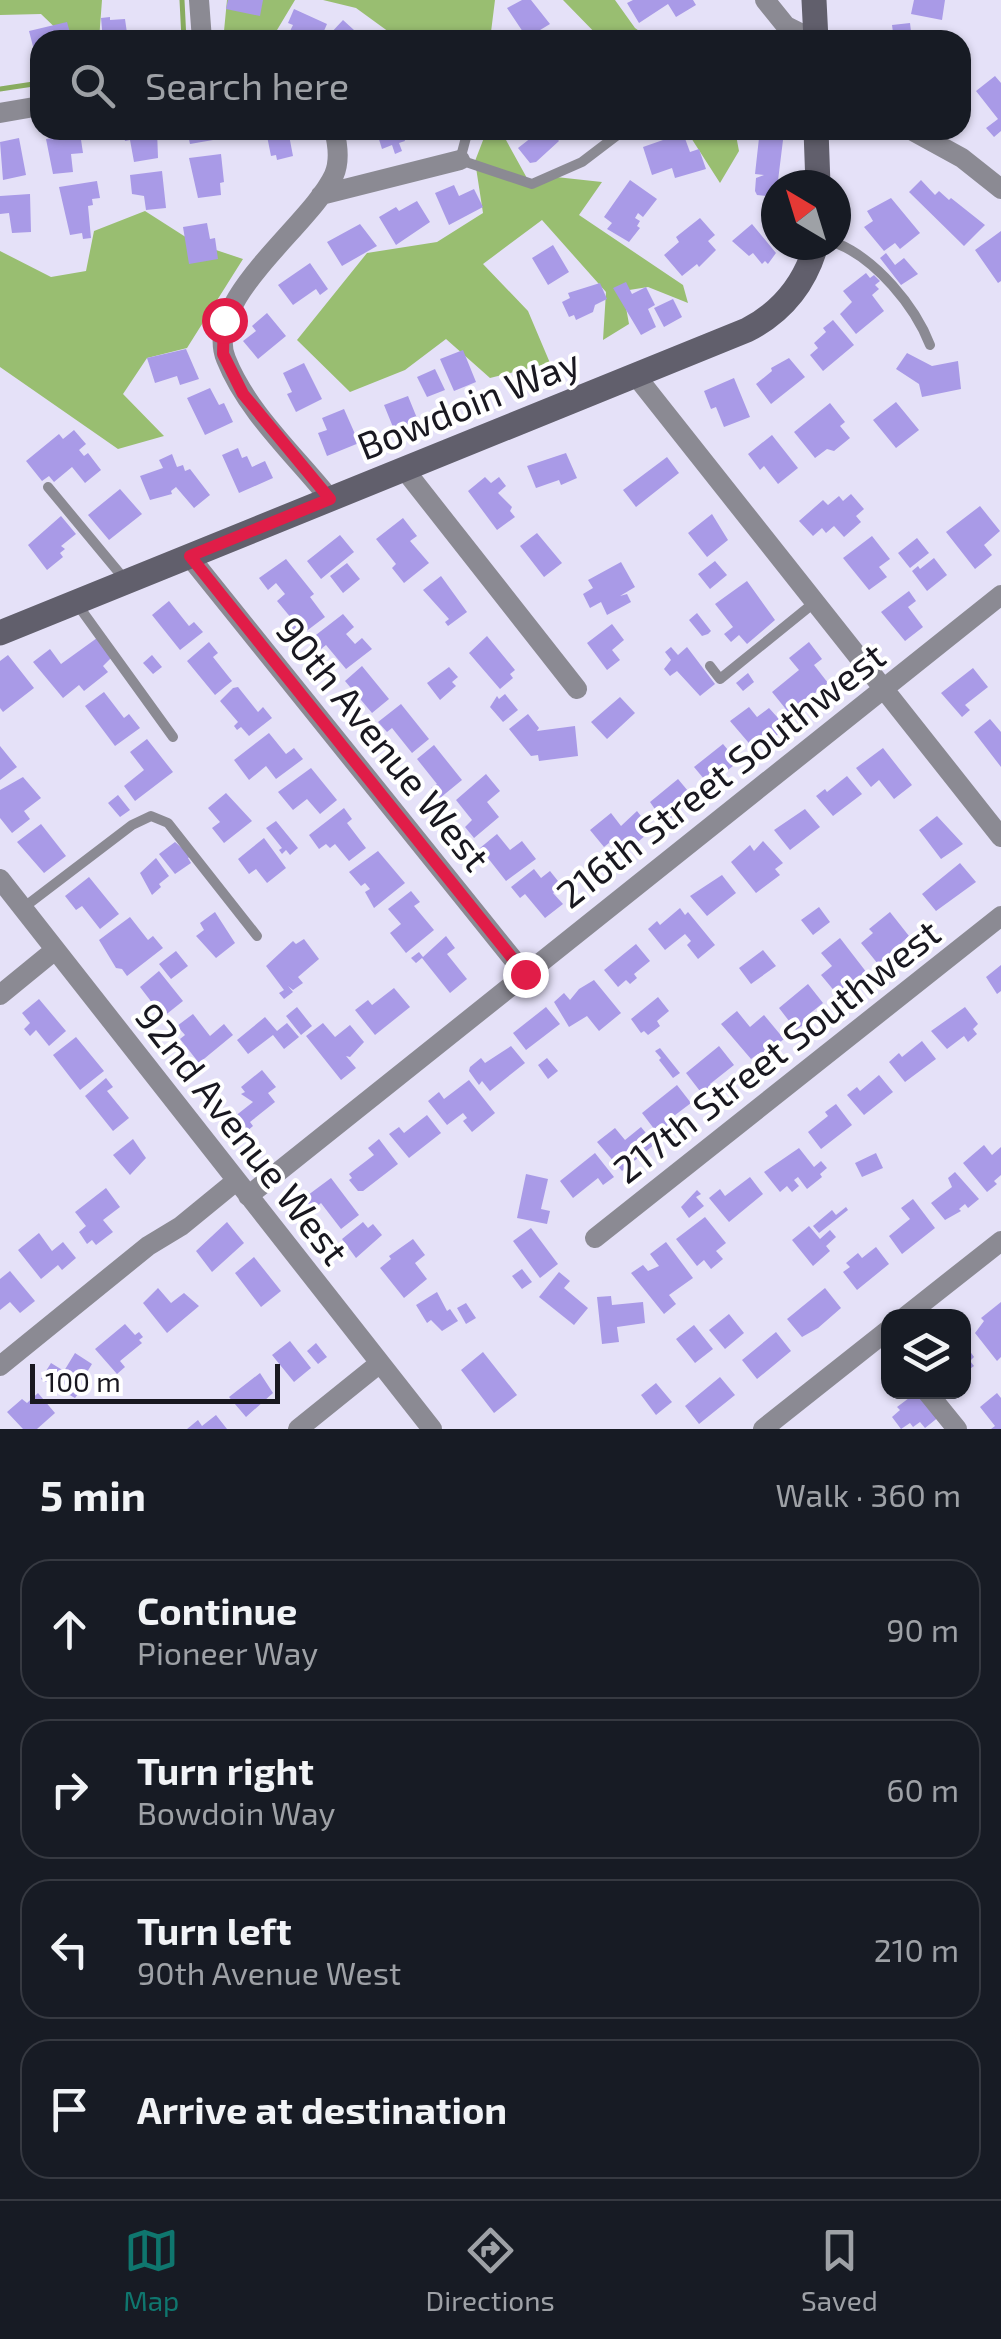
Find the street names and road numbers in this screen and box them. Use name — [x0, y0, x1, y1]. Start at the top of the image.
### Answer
street label: Bowdoin Way — [350, 338, 586, 468]
street label: 90th Avenue West — [267, 607, 501, 879]
street label: 216th Street Southwest — [547, 632, 893, 916]
street label: 217th Street Southwest — [604, 908, 948, 1192]
street label: 92nd Avenue West — [127, 993, 359, 1273]

